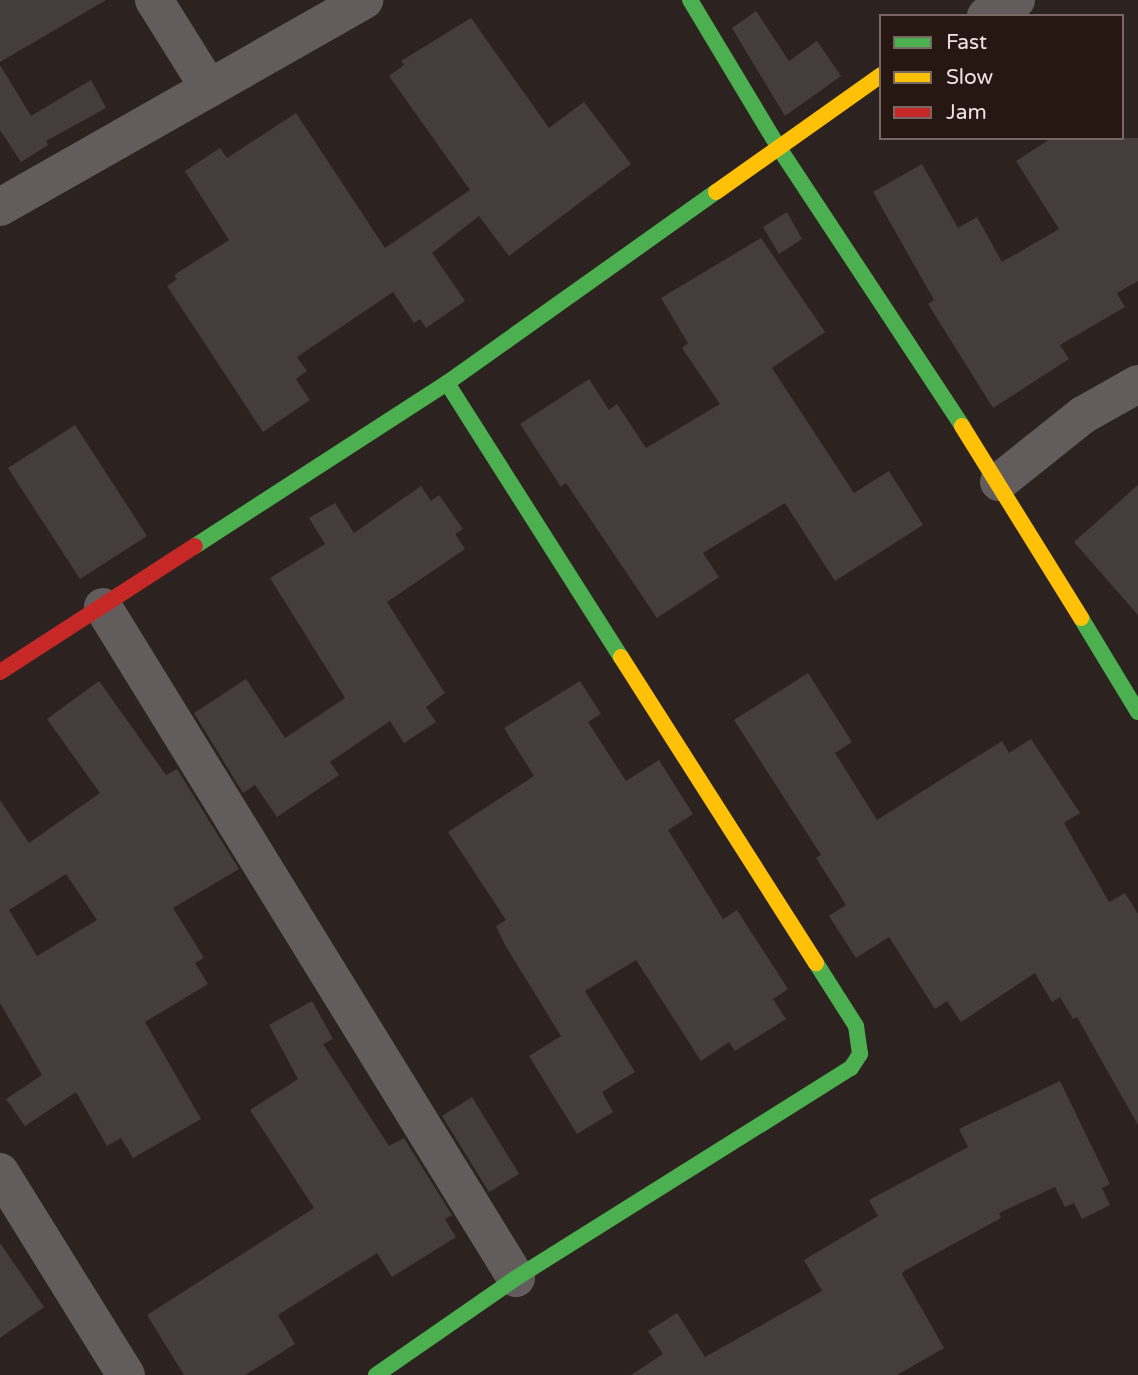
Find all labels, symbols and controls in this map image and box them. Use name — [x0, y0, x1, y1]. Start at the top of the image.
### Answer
legend — [879, 14, 1124, 140]
text: Fast — [946, 30, 987, 55]
text: Slow — [946, 65, 993, 90]
text: Jam — [946, 100, 987, 125]

